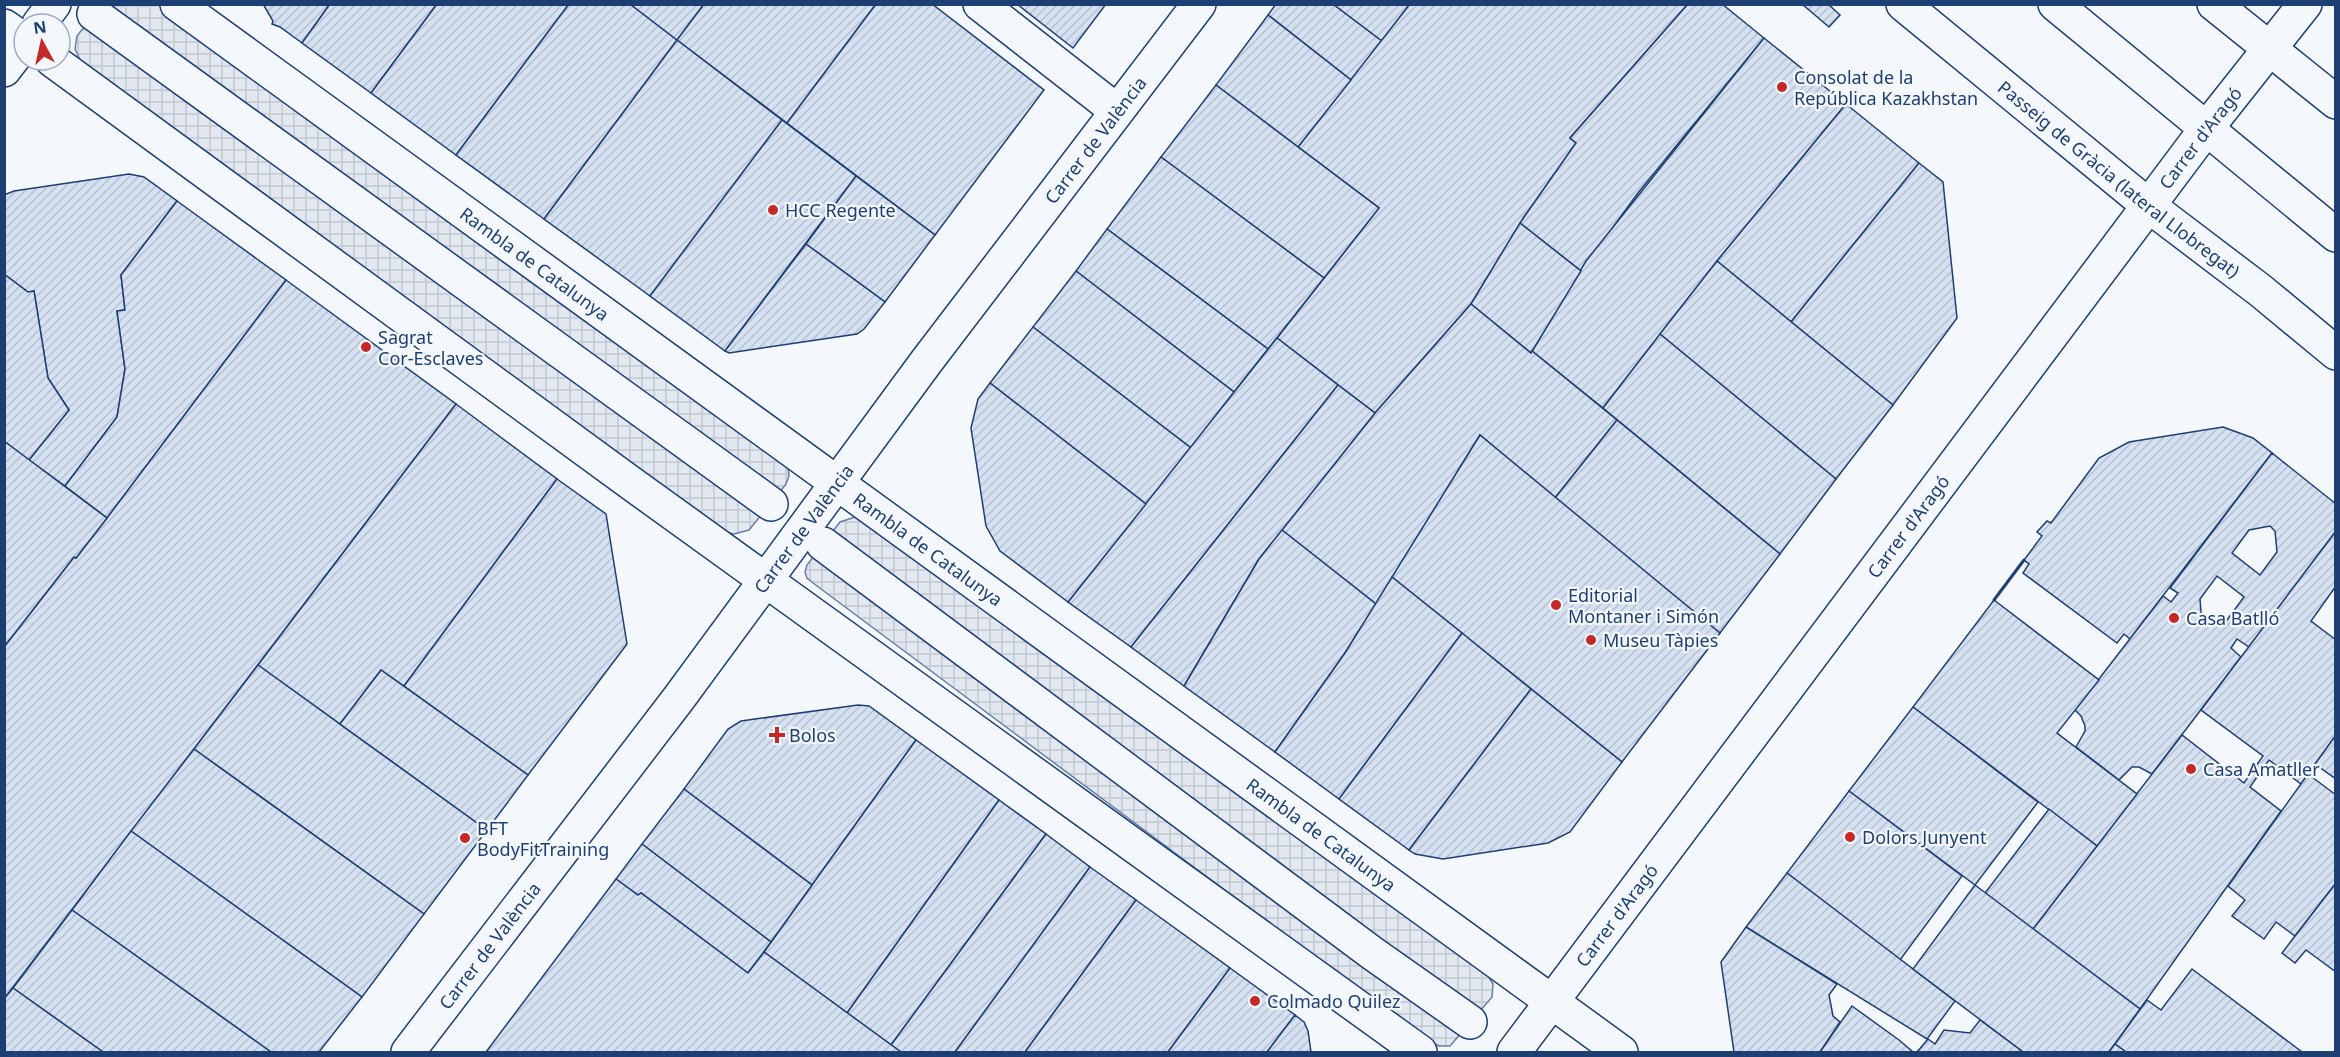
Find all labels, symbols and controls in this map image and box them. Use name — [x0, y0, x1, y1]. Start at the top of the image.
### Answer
north arrow — [12, 12, 72, 72]
text: N — [32, 15, 48, 39]
place label: Consolat de la República Kazakhstan — [1794, 65, 1978, 110]
street label: Carrer de València — [1039, 71, 1152, 209]
street label: Passeig de Gràcia (lateral Llobregat) — [1993, 75, 2245, 283]
marker: Consolat de la República Kazakhstan — [1775, 80, 1789, 94]
street label: Carrer d'Aragó — [2153, 82, 2247, 194]
place label: HCC Regente — [785, 198, 896, 222]
street label: Rambla de Catalunya — [455, 201, 614, 326]
marker: HCC Regente — [766, 203, 780, 217]
place label: Sagrat Cor-Esclaves — [378, 325, 483, 370]
marker: Sagrat Cor-Esclaves — [359, 340, 373, 354]
street label: Carrer de València — [748, 459, 859, 598]
street label: Carrer d'Aragó — [1862, 470, 1955, 583]
street label: Rambla de Catalunya — [849, 487, 1007, 611]
place label: Editorial Montaner i Simón — [1568, 583, 1719, 628]
marker: Editorial Montaner i Simón — [1549, 598, 1563, 612]
place label: Casa Batlló — [2186, 606, 2279, 630]
marker: Casa Batlló — [2167, 611, 2181, 625]
place label: Museu Tàpies — [1603, 628, 1718, 652]
marker: Museu Tàpies — [1584, 633, 1598, 647]
place label: Bolos — [789, 723, 836, 747]
marker: Bolos — [770, 728, 784, 742]
place label: Casa Amatller — [2203, 757, 2320, 781]
marker: Casa Amatller — [2184, 762, 2198, 776]
street label: Rambla de Catalunya — [1242, 772, 1401, 897]
place label: BFT BodyFitTraining — [477, 816, 609, 861]
place label: Dolors Junyent — [1862, 825, 1987, 849]
marker: Dolors Junyent — [1843, 830, 1857, 844]
marker: BFT BodyFitTraining — [458, 831, 472, 845]
street label: Carrer d'Aragó — [1570, 859, 1663, 972]
street label: Carrer de València — [433, 877, 546, 1014]
place label: Colmado Quilez — [1267, 989, 1400, 1013]
marker: Colmado Quilez — [1248, 994, 1262, 1008]

